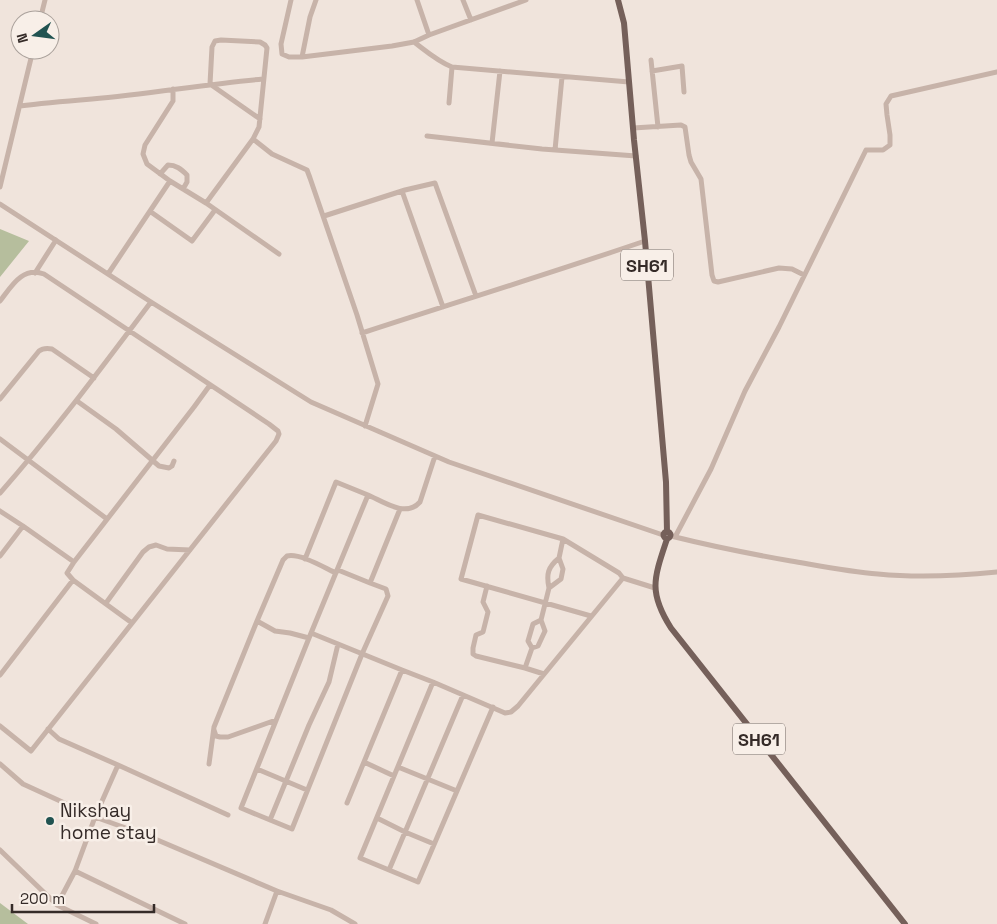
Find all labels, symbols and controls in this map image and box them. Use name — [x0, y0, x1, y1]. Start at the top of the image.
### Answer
north arrow — [10, 10, 60, 60]
text: N — [13, 31, 32, 45]
road number: SH61 — [621, 250, 673, 280]
road number: SH61 — [733, 724, 785, 754]
place label: Nikshay home stay — [60, 798, 157, 845]
marker: Nikshay home stay — [44, 815, 56, 827]
scale bar — [12, 882, 155, 914]
text: 200 m — [20, 889, 65, 908]

